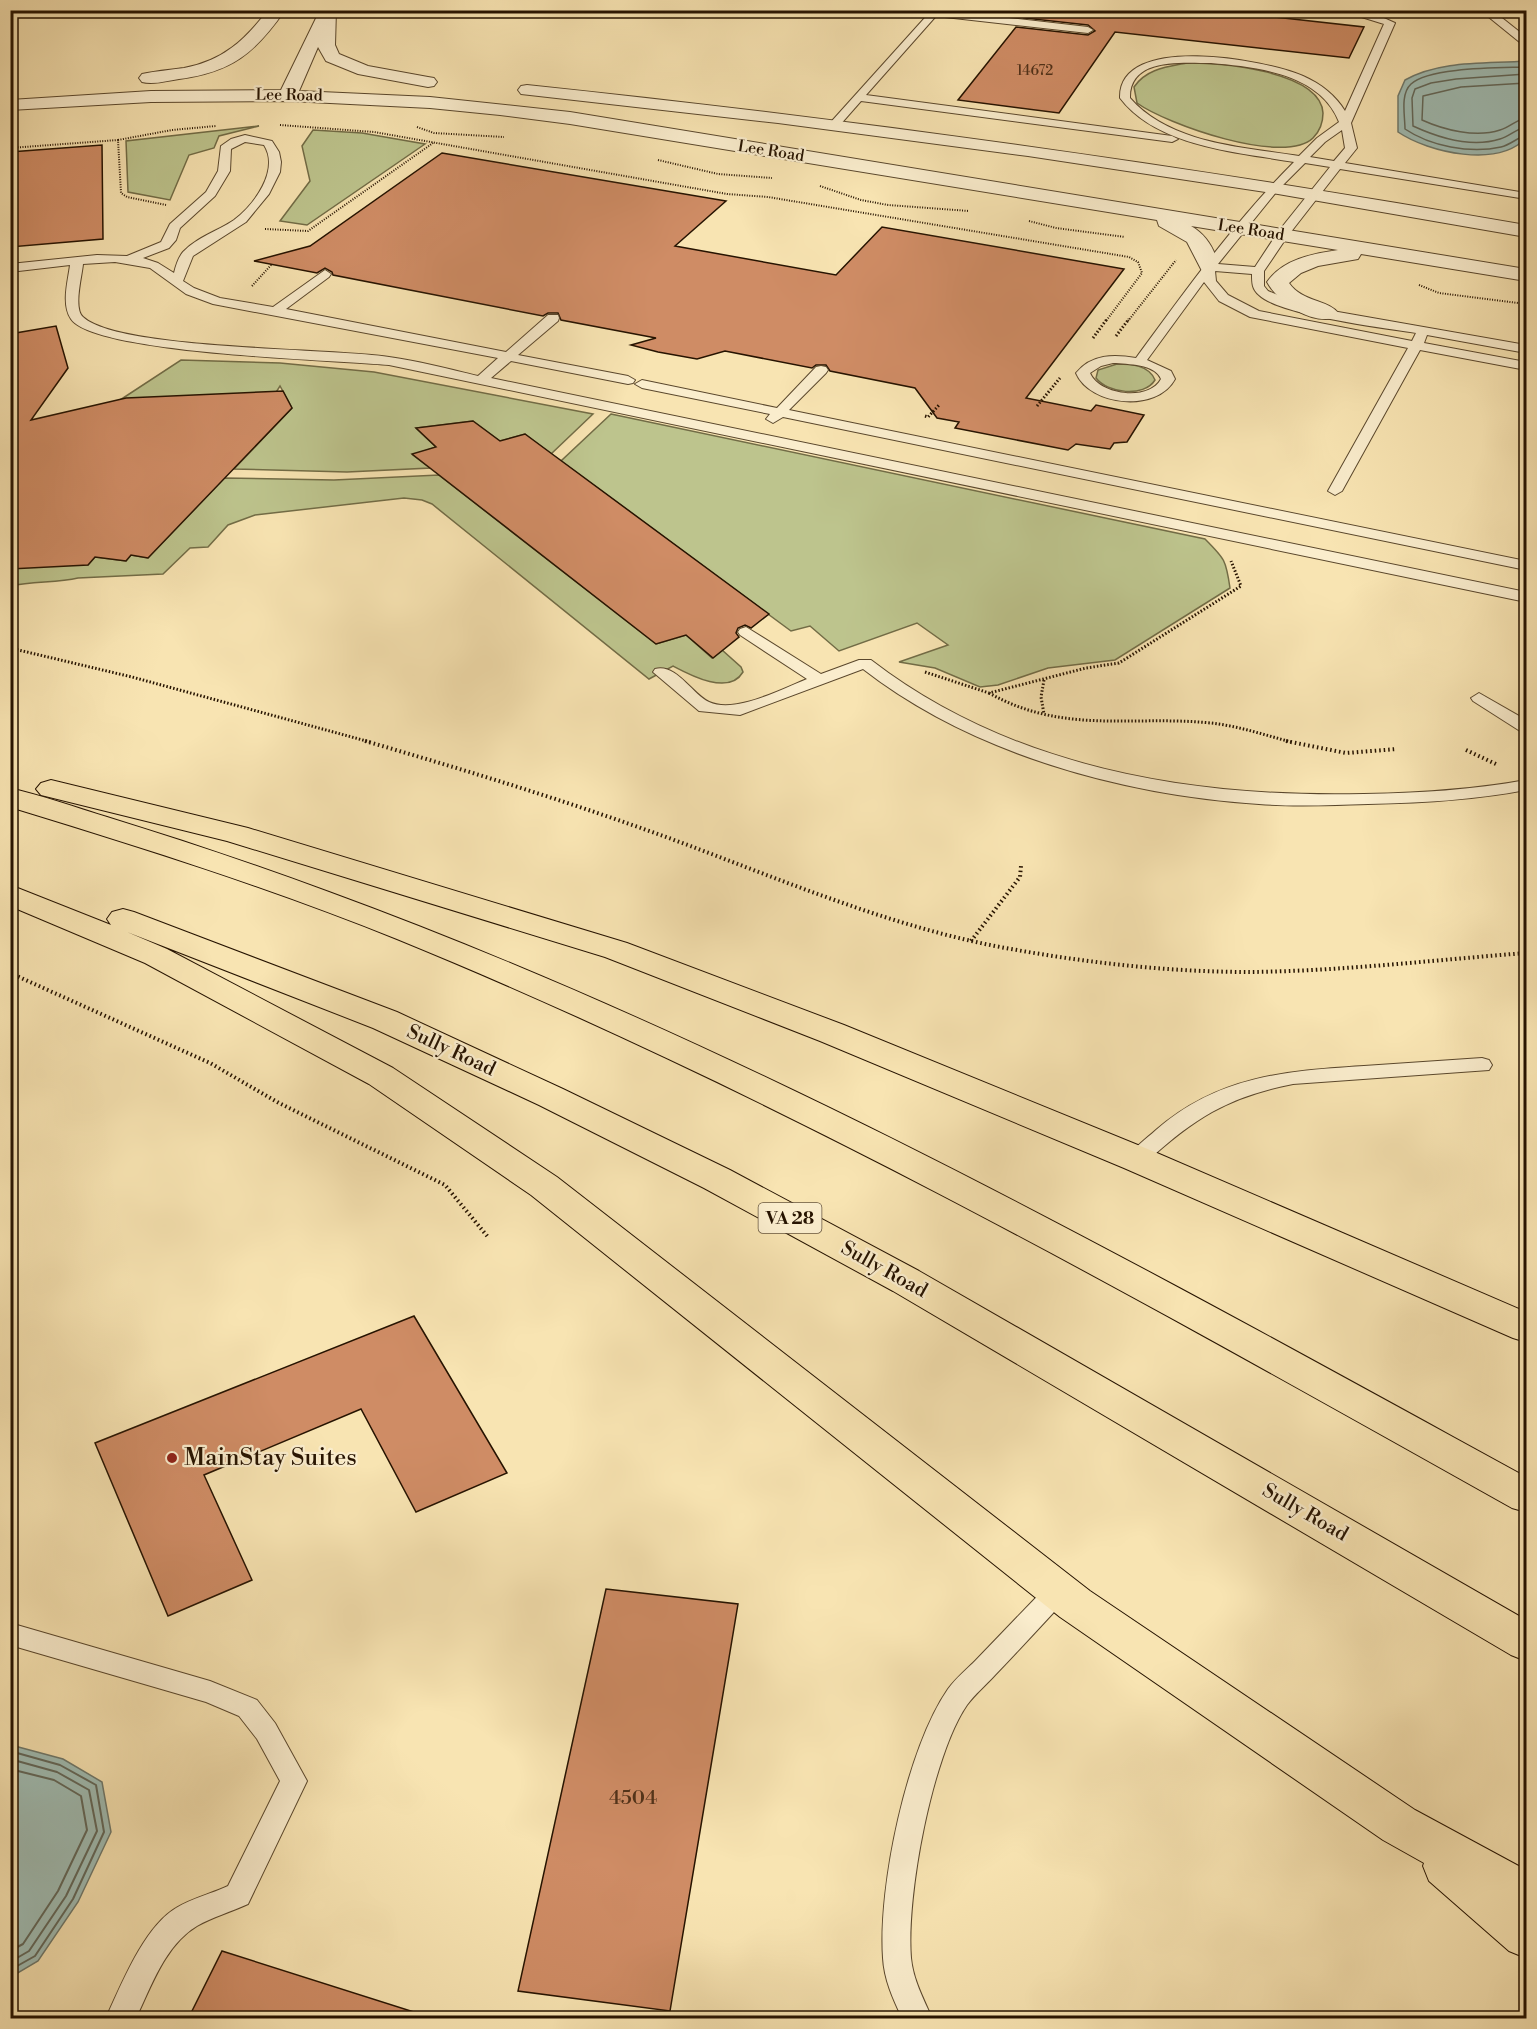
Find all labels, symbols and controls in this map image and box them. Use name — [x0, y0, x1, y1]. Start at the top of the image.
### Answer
house number: 14672 — [1017, 62, 1053, 80]
street label: Lee Road — [255, 84, 323, 106]
street label: Lee Road — [736, 136, 806, 166]
street label: Lee Road — [1216, 215, 1286, 245]
street label: Sully Road — [403, 1020, 500, 1083]
road number: VA 28 — [758, 1203, 822, 1233]
street label: Sully Road — [836, 1236, 932, 1304]
place label: MainStay Suites — [184, 1443, 357, 1473]
marker: MainStay Suites — [165, 1451, 179, 1465]
street label: Sully Road — [1258, 1478, 1353, 1548]
house number: 4504 — [609, 1786, 657, 1811]

